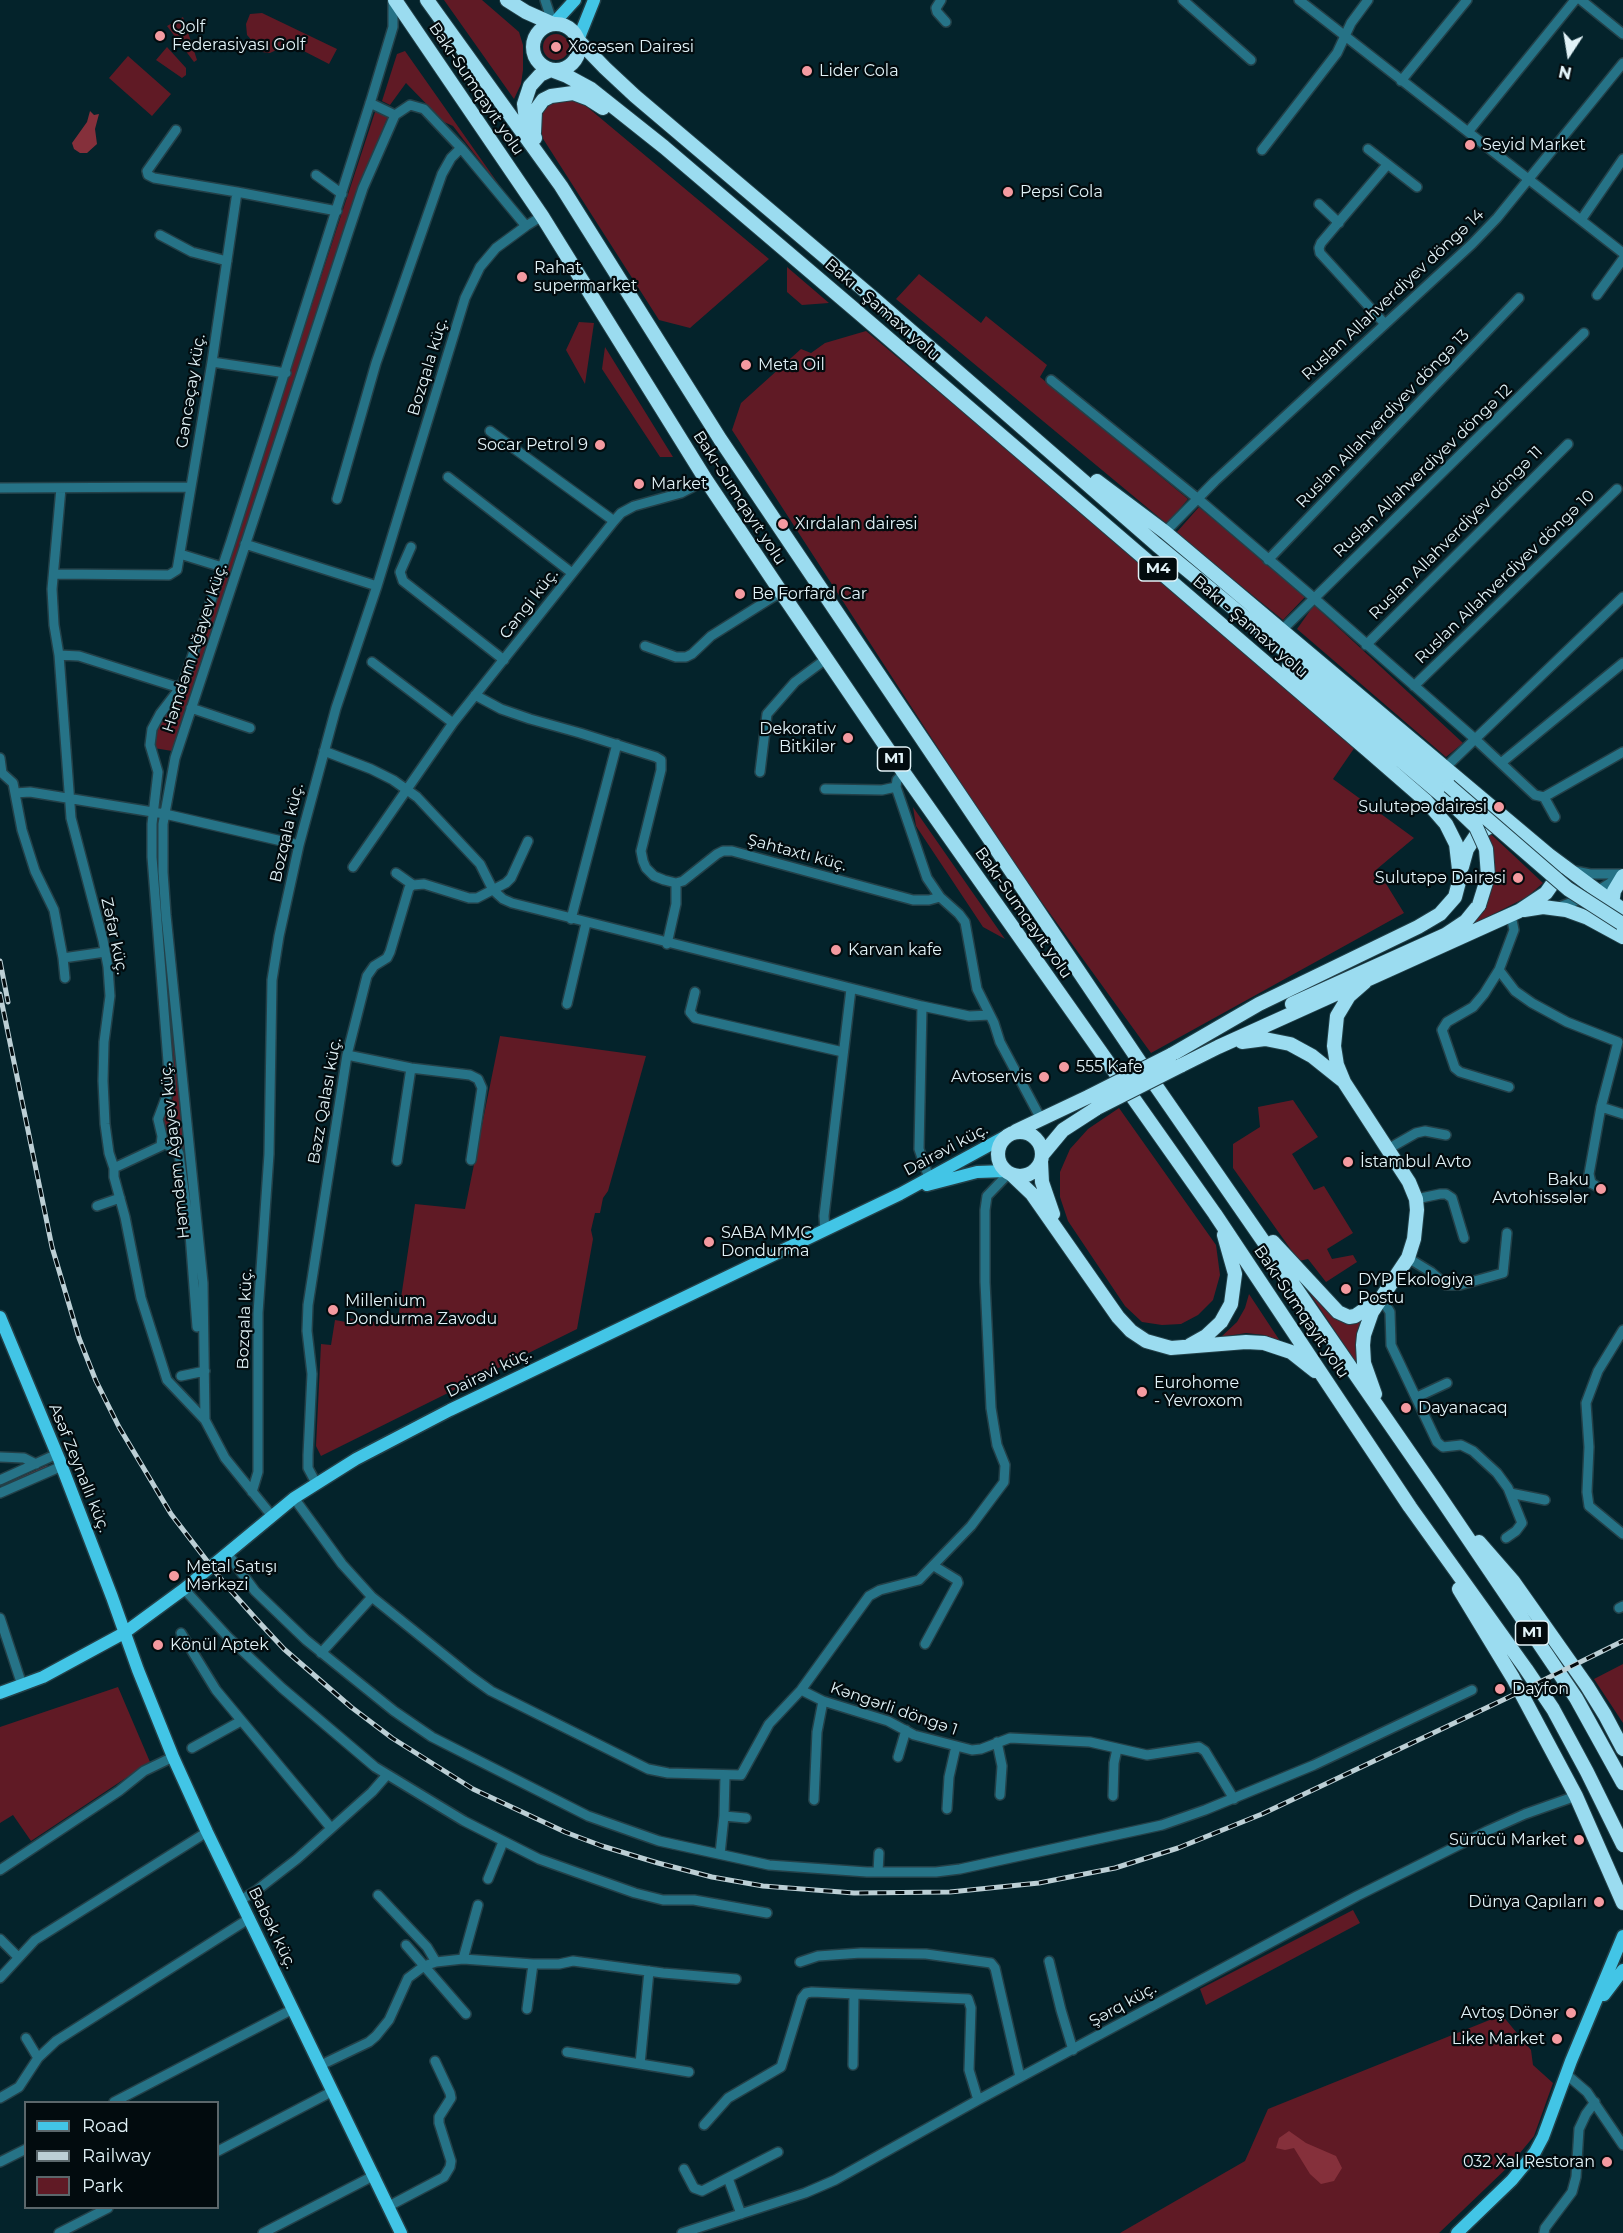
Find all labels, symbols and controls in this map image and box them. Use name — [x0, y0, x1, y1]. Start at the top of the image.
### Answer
place label: Qolf Federasiyası Golf — [172, 17, 305, 55]
street label: Bakı-Sumqayıt yolu — [424, 19, 528, 159]
north arrow — [1539, 24, 1599, 84]
marker: Qolf Federasiyası Golf — [153, 29, 167, 43]
place label: Xocəsən Dairəsi — [568, 37, 694, 57]
marker: Xocəsən Dairəsi — [549, 40, 563, 54]
place label: Lider Cola — [819, 61, 899, 81]
text: N — [1557, 61, 1573, 83]
marker: Lider Cola — [800, 64, 814, 78]
place label: Seyid Market — [1482, 135, 1586, 155]
marker: Seyid Market — [1463, 138, 1477, 152]
place label: Pepsi Cola — [1020, 182, 1103, 202]
marker: Pepsi Cola — [1001, 185, 1015, 199]
street label: Ruslan Allahverdiyev döngə 14 — [1298, 205, 1488, 385]
street label: Bakı - Şamaxı yolu — [821, 255, 943, 365]
place label: Rahat supermarket — [534, 258, 637, 296]
marker: Rahat supermarket — [515, 270, 529, 284]
street label: Bozqala küç. — [404, 316, 452, 418]
street label: Ruslan Allahverdiyev döngə 13 — [1293, 326, 1473, 512]
street label: Gəncəçay küç. — [173, 333, 209, 449]
place label: Meta Oil — [758, 355, 825, 375]
marker: Meta Oil — [739, 358, 753, 372]
street label: Ruslan Allahverdiyev döngə 12 — [1330, 381, 1516, 561]
street label: Bakı-Sumqayıt yolu — [689, 427, 789, 569]
place label: Socar Petrol 9 — [477, 435, 588, 455]
marker: Socar Petrol 9 — [593, 438, 607, 452]
street label: Ruslan Allahverdiyev döngə 11 — [1365, 442, 1547, 624]
place label: Market — [651, 474, 707, 494]
marker: Market — [632, 477, 646, 491]
street label: Ruslan Allahverdiyev döngə 10 — [1411, 486, 1599, 668]
place label: Xırdalan dairəsi — [795, 514, 917, 534]
marker: Xırdalan dairəsi — [776, 517, 790, 531]
road number: M4 — [1138, 557, 1178, 581]
street label: Həmdəm Ağayev küç. — [159, 561, 231, 735]
street label: Cəngi küç. — [496, 565, 562, 643]
street label: Bakı - Şamaxı yolu — [1189, 572, 1311, 682]
place label: Be Forfard Car — [752, 584, 867, 604]
marker: Be Forfard Car — [733, 587, 747, 601]
place label: Dekorativ Bitkilər — [759, 719, 836, 757]
marker: Dekorativ Bitkilər — [841, 731, 855, 745]
road number: M1 — [878, 747, 910, 771]
street label: Bozqala küç. — [266, 782, 308, 884]
place label: Sulutəpə dairəsi — [1358, 797, 1487, 817]
marker: Sulutəpə dairəsi — [1492, 800, 1506, 814]
street label: Şahtaxtı küç. — [745, 831, 849, 875]
street label: Bakı-Sumqayıt yolu — [970, 844, 1076, 982]
place label: Sulutəpə Dairəsi — [1375, 868, 1506, 888]
marker: Sulutəpə Dairəsi — [1511, 871, 1525, 885]
street label: Zəfər küç. — [96, 896, 132, 976]
place label: Karvan kafe — [848, 940, 942, 960]
marker: Karvan kafe — [829, 943, 843, 957]
street label: Bəzz Qalası küç. — [304, 1036, 346, 1166]
place label: 555 Kafe — [1076, 1057, 1143, 1077]
marker: 555 Kafe — [1057, 1060, 1071, 1074]
street label: Həmdəm Ağayev küç. — [156, 1062, 194, 1240]
place label: Avtoservis — [951, 1067, 1032, 1087]
marker: Avtoservis — [1037, 1070, 1051, 1084]
street label: Dairəvi küç. — [901, 1120, 991, 1180]
place label: İstambul Avto — [1360, 1152, 1471, 1172]
marker: İstambul Avto — [1341, 1155, 1355, 1169]
place label: Baku Avtohissələr — [1492, 1170, 1589, 1208]
marker: Baku Avtohissələr — [1594, 1182, 1608, 1196]
place label: SABA MMC Dondurma — [721, 1223, 812, 1261]
marker: SABA MMC Dondurma — [702, 1235, 716, 1249]
street label: Bakı-Sumqayıt yolu — [1249, 1242, 1353, 1382]
street label: Bozqala küç. — [234, 1268, 256, 1370]
place label: DYP Ekologiya Postu — [1358, 1270, 1474, 1308]
marker: DYP Ekologiya Postu — [1339, 1282, 1353, 1296]
place label: Millenium Dondurma Zavodu — [345, 1291, 497, 1329]
marker: Millenium Dondurma Zavodu — [326, 1303, 340, 1317]
street label: Dairəvi küç. — [443, 1344, 535, 1402]
place label: Eurohome - Yevroxom — [1154, 1373, 1243, 1411]
marker: Eurohome - Yevroxom — [1135, 1385, 1149, 1399]
place label: Dayanacaq — [1418, 1398, 1508, 1418]
street label: Asəf Zeynallı küç. — [44, 1401, 114, 1535]
marker: Dayanacaq — [1399, 1401, 1413, 1415]
place label: Metal Satışı Mərkəzi — [186, 1557, 277, 1595]
marker: Metal Satışı Mərkəzi — [167, 1569, 181, 1583]
road number: M1 — [1516, 1621, 1549, 1645]
place label: Könül Aptek — [170, 1635, 269, 1655]
marker: Könül Aptek — [151, 1638, 165, 1652]
street label: Kəngərli döngə 1 — [828, 1678, 960, 1740]
place label: Dayfon — [1512, 1679, 1569, 1699]
marker: Dayfon — [1493, 1682, 1507, 1696]
place label: Sürücü Market — [1449, 1830, 1567, 1850]
marker: Sürücü Market — [1572, 1833, 1586, 1847]
street label: Babək küç. — [244, 1884, 300, 1972]
place label: Dünya Qapıları — [1468, 1892, 1587, 1912]
marker: Dünya Qapıları — [1592, 1895, 1606, 1909]
street label: Şərq küç. — [1086, 1979, 1160, 2031]
place label: Avtoş Dönər — [1461, 2003, 1559, 2023]
marker: Avtoş Dönər — [1564, 2006, 1578, 2020]
place label: Like Market — [1452, 2029, 1545, 2049]
marker: Like Market — [1550, 2032, 1564, 2046]
legend — [24, 2101, 219, 2209]
text: Road — [82, 2115, 129, 2137]
text: Railway — [82, 2145, 151, 2167]
place label: 032 Xal Restoran — [1463, 2152, 1595, 2172]
marker: 032 Xal Restoran — [1600, 2155, 1614, 2169]
text: Park — [82, 2175, 123, 2197]

